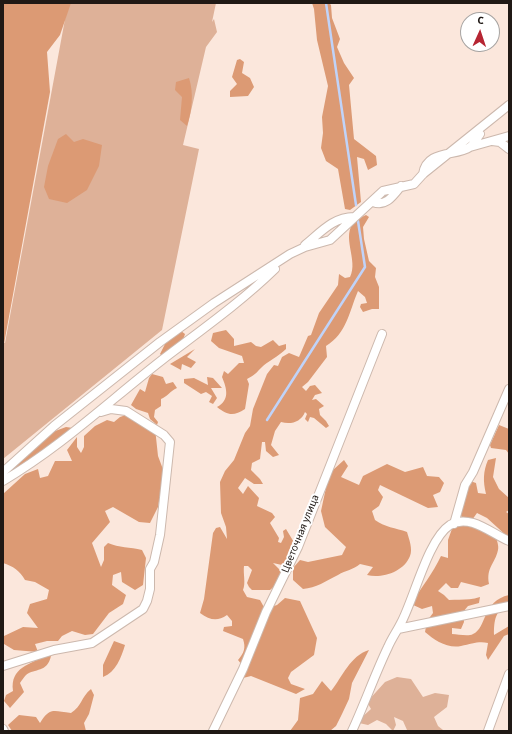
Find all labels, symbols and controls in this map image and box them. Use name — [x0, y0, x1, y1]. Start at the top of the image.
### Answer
north arrow — [460, 12, 500, 52]
text: С — [477, 13, 484, 28]
street label: Цветочная улица — [279, 493, 323, 575]

